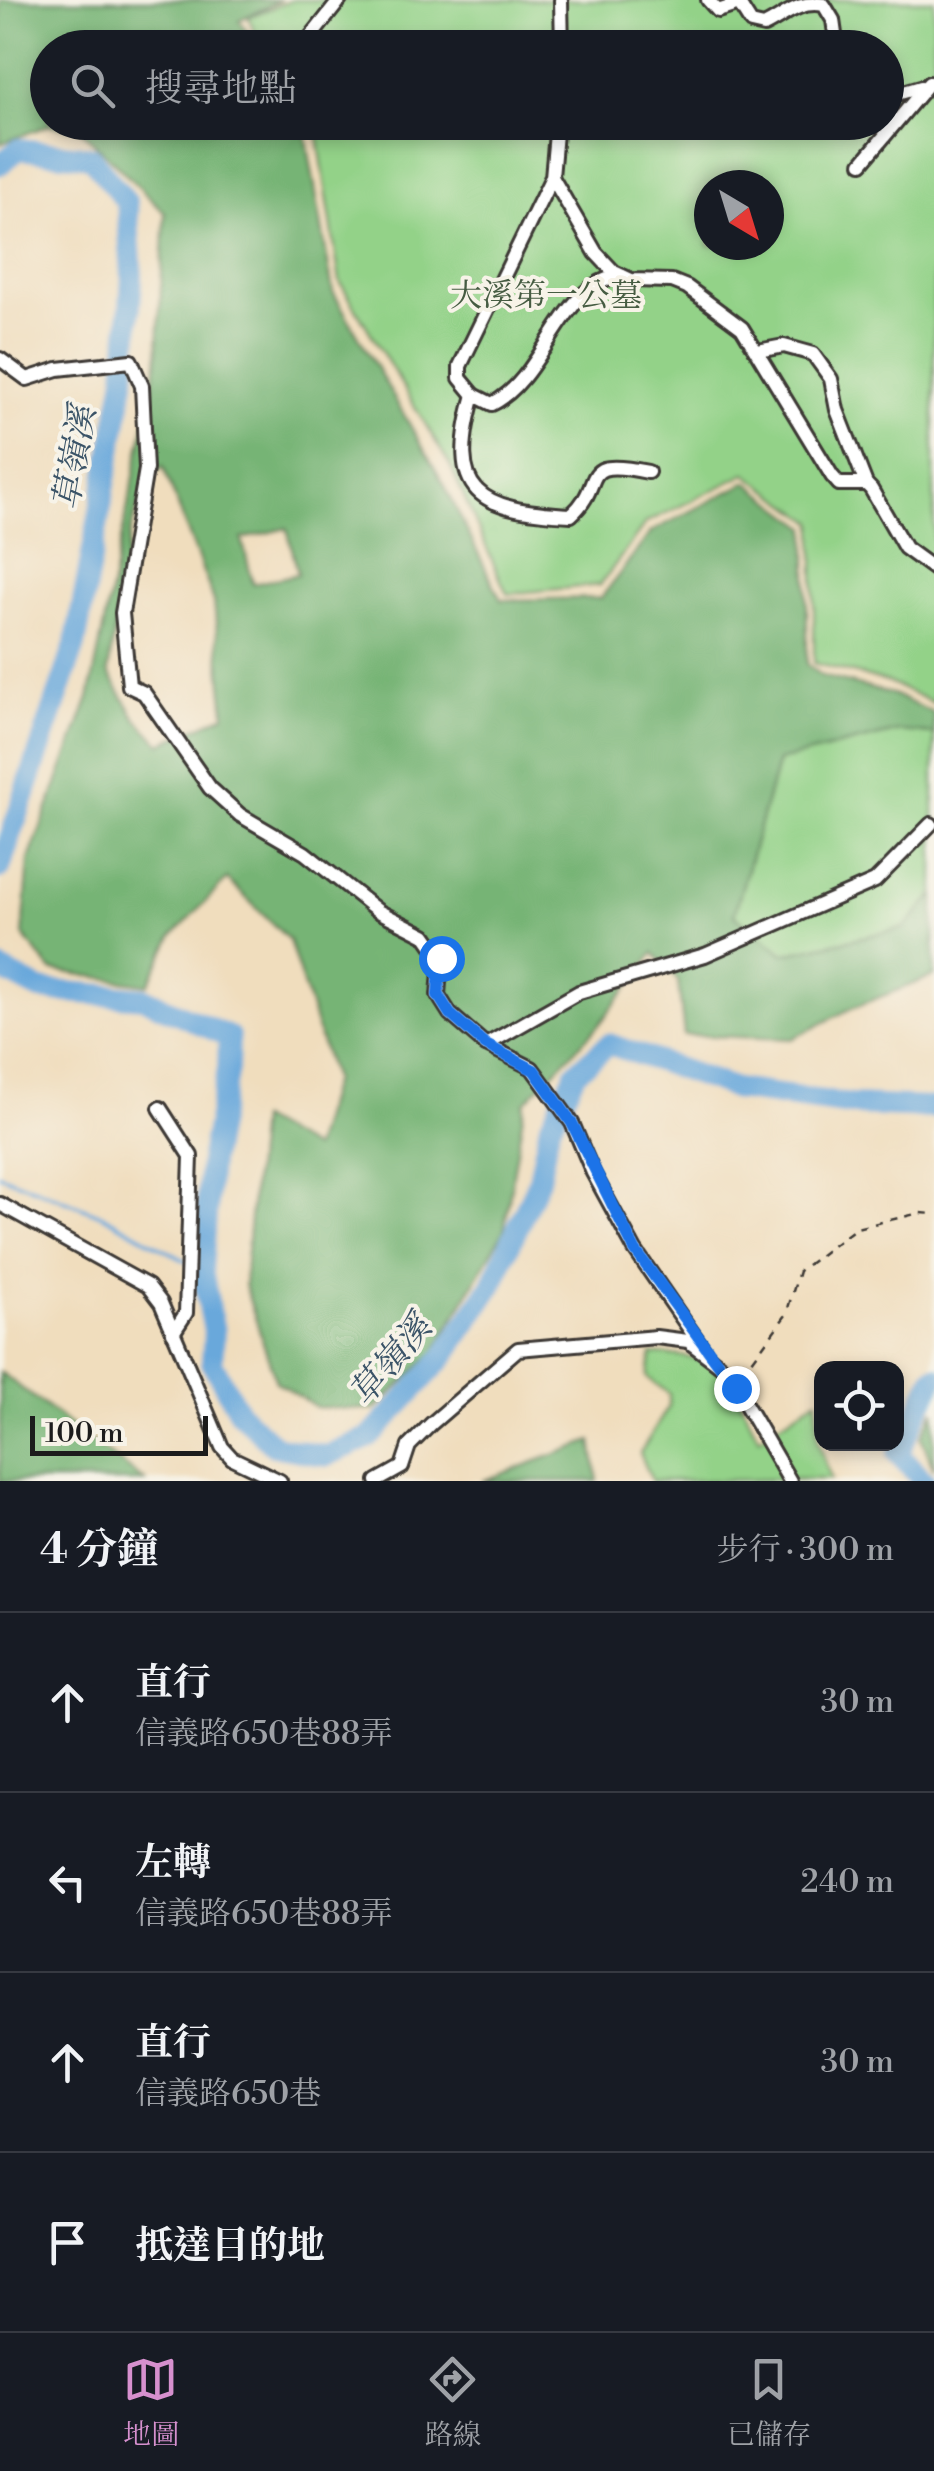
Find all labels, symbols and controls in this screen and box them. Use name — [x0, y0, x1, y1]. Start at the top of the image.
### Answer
search box — [30, 30, 904, 140]
icon: search — [65, 58, 120, 113]
text: 搜尋地點 — [145, 66, 297, 113]
north arrow — [694, 170, 784, 260]
park label: 大溪第一公墓 — [450, 276, 642, 316]
water label: 草嶺溪 — [45, 399, 106, 514]
route start — [419, 936, 465, 982]
water label: 草嶺溪 — [341, 1304, 444, 1415]
map controls — [814, 1361, 904, 1451]
button: locate — [814, 1361, 904, 1451]
route end — [714, 1366, 760, 1412]
scale bar — [30, 1411, 208, 1456]
text: 100 m — [45, 1416, 124, 1451]
text: 4 分鐘 — [40, 1524, 159, 1577]
text: 步行 · 300 m — [717, 1530, 894, 1570]
text: 直行 — [135, 1660, 211, 1707]
icon: ahead — [40, 1675, 95, 1730]
text: 30 m — [820, 1682, 894, 1722]
text: 信義路650巷88弄 — [135, 1714, 392, 1754]
text: 左轉 — [135, 1840, 211, 1887]
icon: left — [40, 1855, 95, 1910]
text: 240 m — [801, 1862, 894, 1902]
text: 信義路650巷88弄 — [135, 1894, 392, 1934]
text: 直行 — [135, 2020, 211, 2067]
icon: ahead — [40, 2035, 95, 2090]
text: 30 m — [820, 2042, 894, 2082]
text: 信義路650巷 — [135, 2074, 321, 2114]
icon: arrive — [40, 2215, 95, 2270]
text: 抵達目的地 — [135, 2223, 325, 2270]
tab: 地圖 — [123, 2352, 179, 2453]
tab: 路線 — [425, 2352, 481, 2453]
tab: 已儲存 — [727, 2352, 811, 2453]

